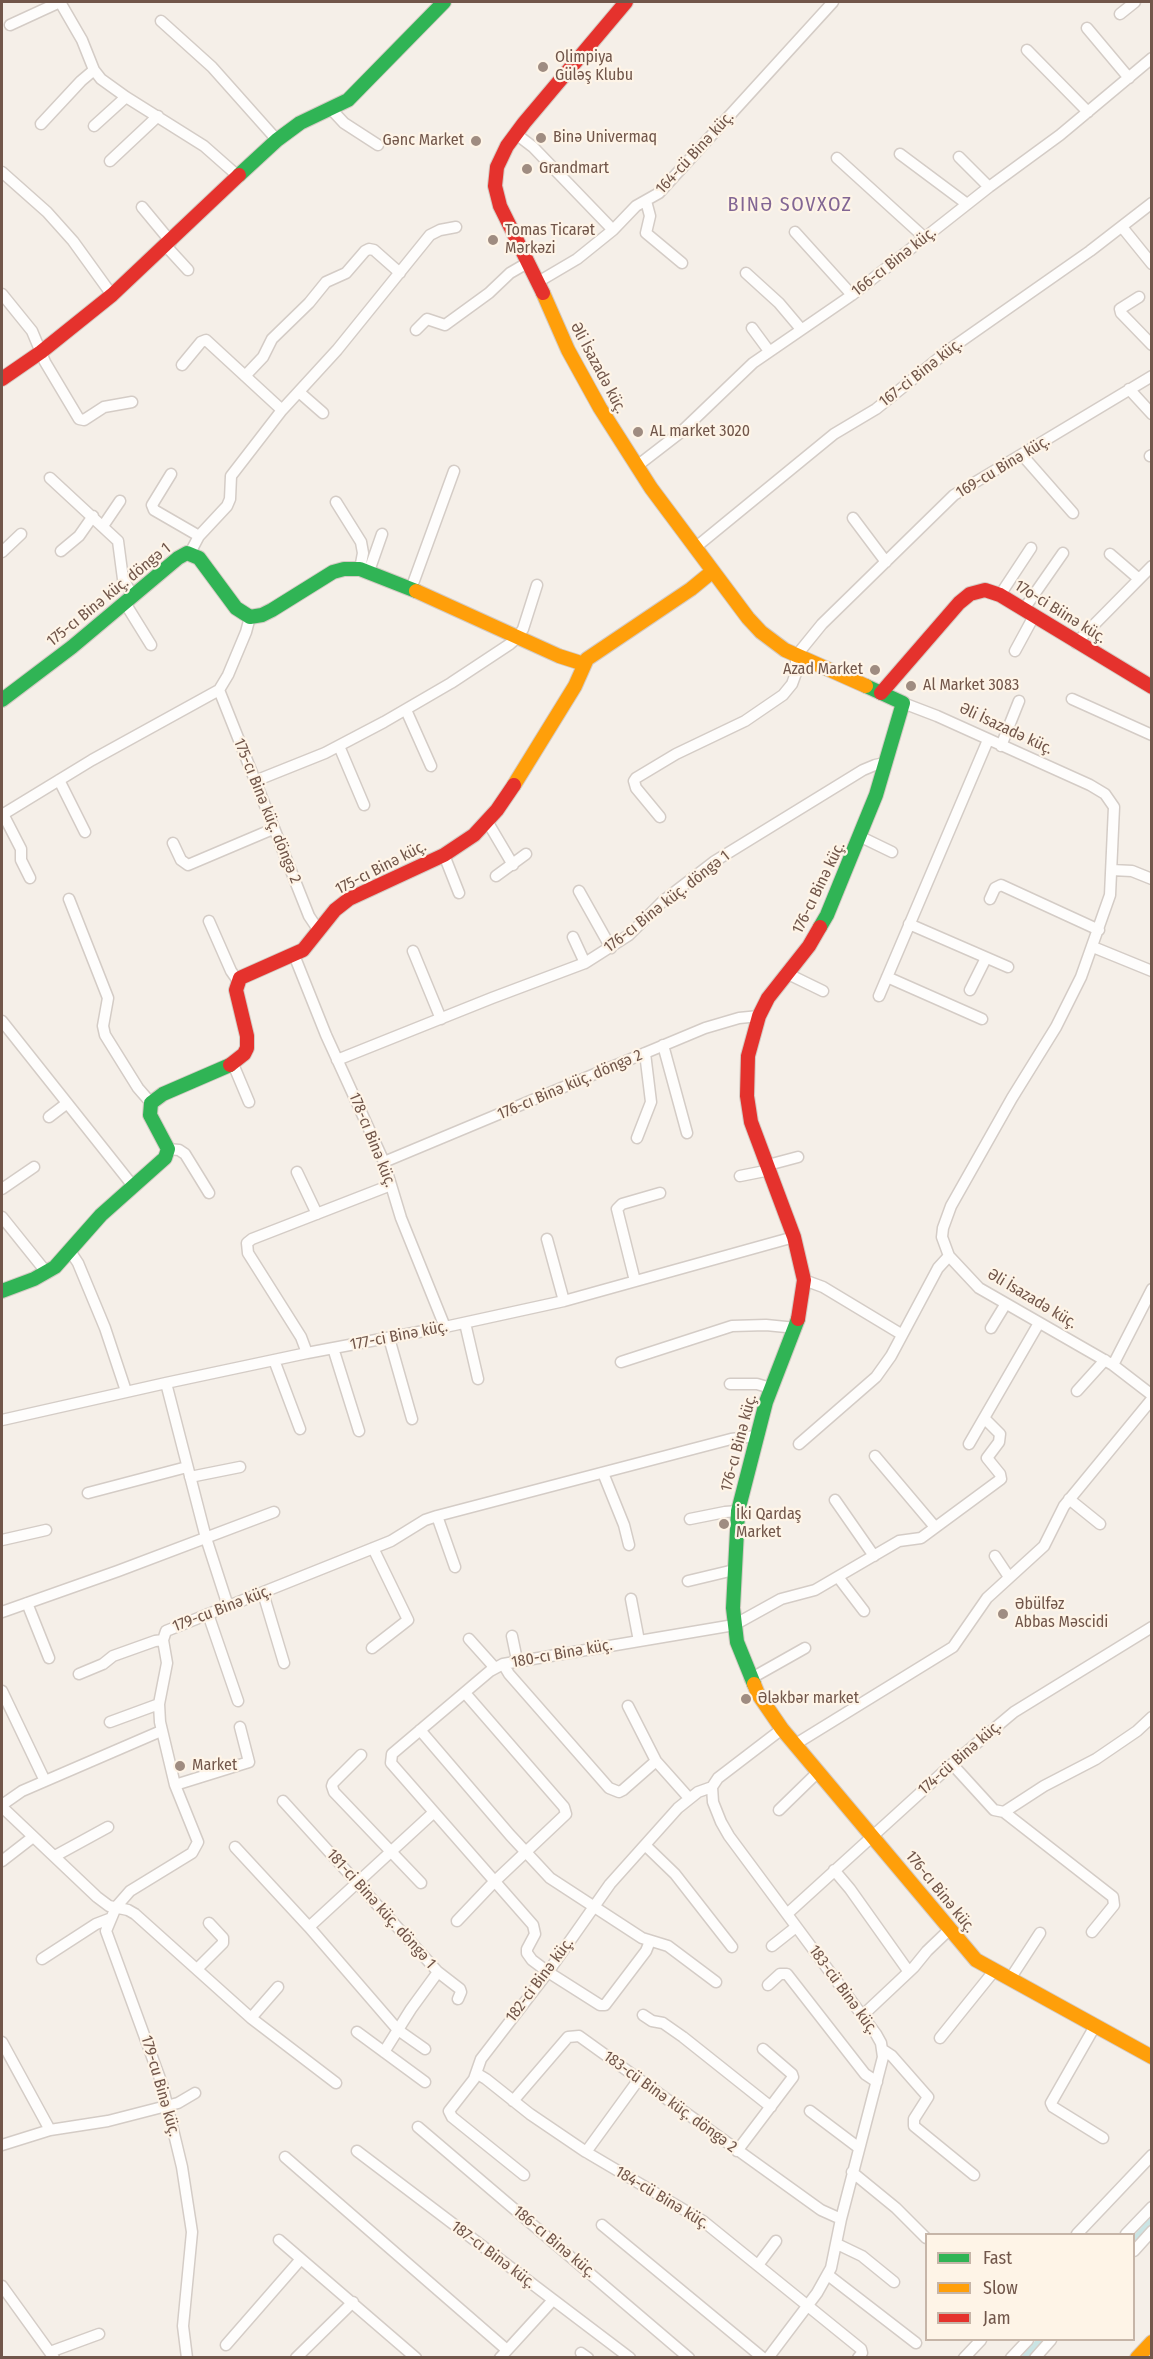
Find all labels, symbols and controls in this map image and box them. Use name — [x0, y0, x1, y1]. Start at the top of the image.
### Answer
place label: Olimpiya Güləş Klubu — [555, 48, 633, 86]
marker: Olimpiya Güləş Klubu — [536, 60, 550, 74]
street label: 164-cü Binə küç. — [652, 108, 738, 198]
place label: Binə Univermaq — [553, 128, 657, 148]
place label: Gənc Market — [383, 131, 464, 151]
marker: Binə Univermaq — [534, 131, 548, 145]
marker: Gənc Market — [469, 134, 483, 148]
place label: Grandmart — [539, 159, 609, 179]
marker: Grandmart — [520, 162, 534, 176]
district label: BINƏ SOVXOZ — [728, 193, 852, 217]
place label: Tomas Ticarət Mərkəzi — [505, 221, 595, 259]
street label: 166-cı Binə küç. — [848, 223, 940, 301]
marker: Tomas Ticarət Mərkəzi — [486, 233, 500, 247]
street label: Əli İsazadə küç. — [566, 319, 630, 417]
street label: 167-ci Binə küç. — [876, 335, 966, 411]
place label: AL market 3020 — [650, 422, 750, 442]
marker: AL market 3020 — [631, 425, 645, 439]
street label: 169-cu Binə küç. — [953, 432, 1053, 502]
street label: 175-cı Binə küç. döngə 1 — [43, 539, 175, 651]
street label: 17o-ci Biinə küç. — [1011, 576, 1109, 648]
place label: Azad Market — [783, 660, 863, 680]
marker: Azad Market — [868, 663, 882, 677]
place label: Al Market 3083 — [923, 676, 1019, 696]
marker: Al Market 3083 — [904, 679, 918, 693]
street label: Əli İsazadə küç. — [956, 699, 1056, 759]
street label: 175-cı Binə küç. döngə 2 — [229, 736, 305, 886]
street label: 175-cı Binə küç. — [332, 837, 430, 899]
street label: 176-cı Binə küç. — [788, 839, 850, 937]
street label: 176-cı Binə küç. döngə 1 — [600, 847, 734, 957]
street label: 176-cı Binə küç. döngə 2 — [495, 1046, 645, 1124]
street label: 178-cı Binə küç. — [344, 1090, 400, 1190]
street label: Əli İsazadə küç. — [984, 1265, 1080, 1333]
street label: 177-ci Binə küç. — [349, 1317, 449, 1355]
street label: 176-cı Binə küç. — [717, 1392, 761, 1494]
place label: İki Qardaş Market — [736, 1505, 801, 1543]
marker: İki Qardaş Market — [717, 1517, 731, 1531]
street label: 179-cu Binə küç. — [170, 1581, 274, 1637]
place label: Əbülfəz Abbas Məscidi — [1015, 1595, 1108, 1633]
marker: Əbülfəz Abbas Məscidi — [996, 1607, 1010, 1621]
street label: 180-cı Binə küç. — [510, 1636, 614, 1672]
place label: Ələkbər market — [758, 1689, 859, 1709]
marker: Ələkbər market — [739, 1692, 753, 1706]
street label: 174-cü Binə küç. — [915, 1717, 1005, 1799]
place label: Market — [192, 1756, 237, 1776]
marker: Market — [173, 1759, 187, 1773]
street label: 181-ci Binə küç. döngə 1 — [322, 1845, 440, 1973]
street label: 176-cı Binə küç. — [901, 1847, 979, 1937]
street label: 182-ci Binə küç. — [502, 1934, 578, 2026]
street label: 183-cü Binə küç. — [804, 1942, 882, 2038]
street label: 179-cu Binə küç. — [136, 2033, 184, 2139]
street label: 183-cü Binə küç. döngə 2 — [599, 2047, 741, 2157]
street label: 184-cü Binə küç. — [612, 2163, 712, 2233]
street label: 186-cı Binə küç. — [509, 2202, 599, 2282]
street label: 187-cı Binə küç. — [447, 2217, 539, 2293]
legend — [925, 2233, 1135, 2341]
text: Fast — [983, 2247, 1012, 2269]
text: Slow — [983, 2277, 1018, 2299]
text: Jam — [983, 2307, 1011, 2329]

